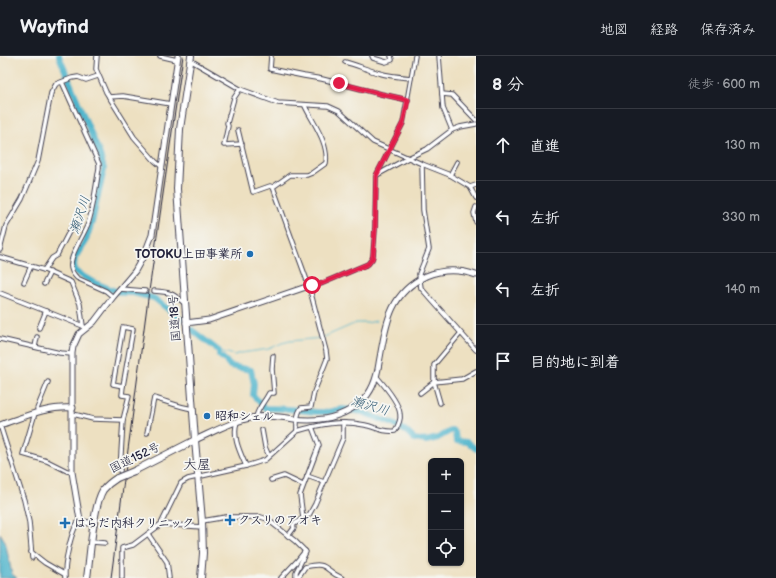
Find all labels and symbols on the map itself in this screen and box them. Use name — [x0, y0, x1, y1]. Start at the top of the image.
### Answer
route end — [330, 74, 348, 92]
water label: 瀬沢川 — [66, 194, 94, 236]
place label: TOTOKU上田事業所 — [135, 247, 243, 262]
marker: TOTOKU上田事業所 — [245, 249, 255, 259]
route start — [303, 276, 321, 294]
street label: 国道18号 — [166, 294, 184, 342]
water label: 瀬沢川 — [349, 393, 391, 419]
place label: 昭和シェル — [215, 409, 274, 424]
marker: 昭和シェル — [202, 411, 212, 421]
street label: 国道152号 — [107, 439, 163, 477]
district label: 大屋 — [183, 456, 211, 473]
place label: クスリのアオキ — [238, 513, 322, 528]
marker: クスリのアオキ — [225, 515, 235, 525]
place label: はらだ内科クリニック — [74, 516, 194, 531]
marker: はらだ内科クリニック — [59, 517, 71, 529]

